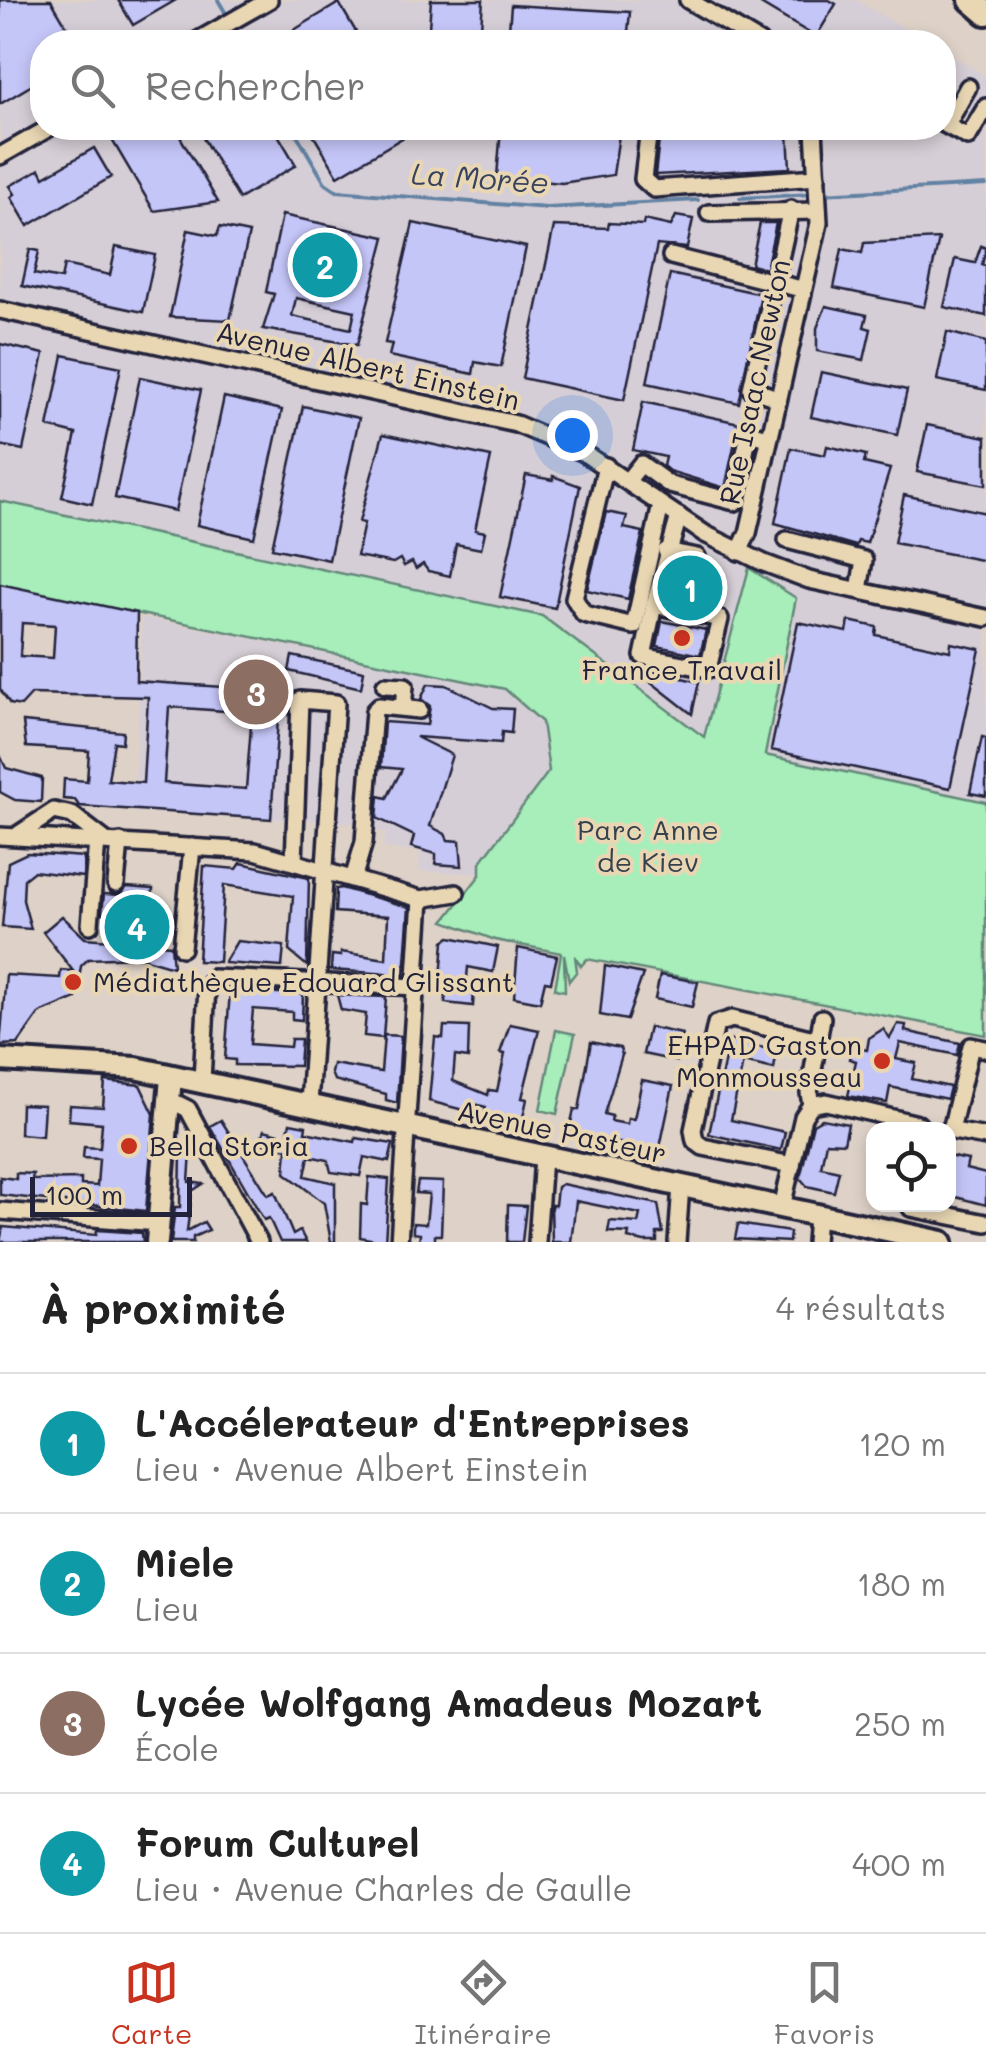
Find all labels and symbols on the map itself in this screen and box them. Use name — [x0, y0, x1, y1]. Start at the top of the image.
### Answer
water label: La Morée — [410, 152, 550, 202]
pin: 2 — [292, 228, 358, 302]
street label: Rue Isaac Newton — [710, 256, 798, 508]
street label: Avenue Albert Einstein — [213, 313, 523, 417]
your location — [547, 410, 598, 461]
pin: 1 — [658, 550, 722, 626]
marker: France Travail — [671, 627, 693, 649]
place label: France Travail — [582, 651, 782, 687]
pin: 3 — [224, 654, 288, 730]
park label: Parc Anne de Kiev — [577, 811, 719, 879]
pin: 4 — [104, 890, 170, 964]
place label: Médiathèque Edouard Glissant — [93, 963, 514, 999]
marker: Médiathèque Edouard Glissant — [62, 971, 84, 993]
place label: EHPAD Gaston Monmousseau — [667, 1026, 862, 1094]
marker: EHPAD Gaston Monmousseau — [871, 1050, 893, 1072]
street label: Avenue Pasteur — [454, 1091, 670, 1171]
place label: Bella Storia — [149, 1127, 309, 1163]
marker: Bella Storia — [118, 1135, 140, 1157]
scale bar — [30, 1172, 192, 1216]

